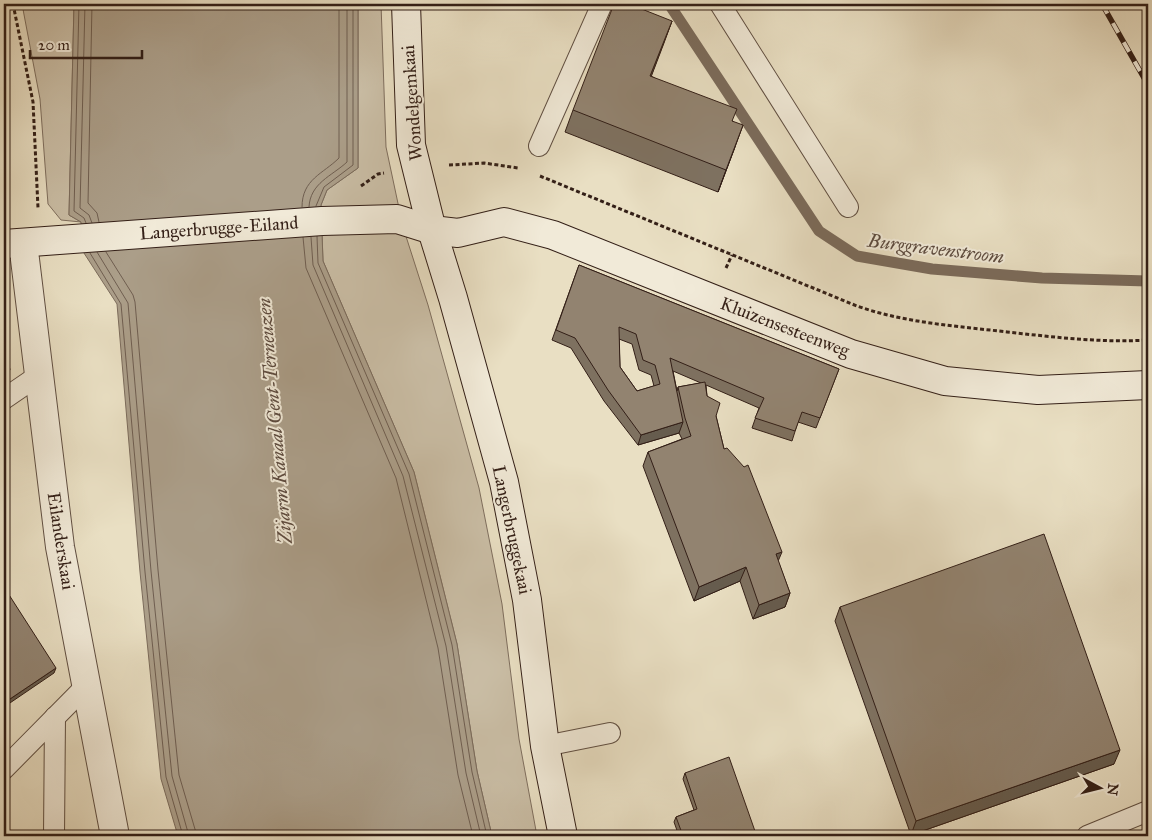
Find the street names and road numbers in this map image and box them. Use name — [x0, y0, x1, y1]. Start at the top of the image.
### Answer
street label: Wondelgemkaai — [397, 44, 428, 162]
street label: Langerbrugge-Eiland — [139, 211, 299, 246]
street label: Kluizensesteenweg — [717, 292, 853, 363]
street label: Langerbruggekaai — [487, 464, 536, 597]
street label: Eilanderskaai — [42, 491, 80, 591]

